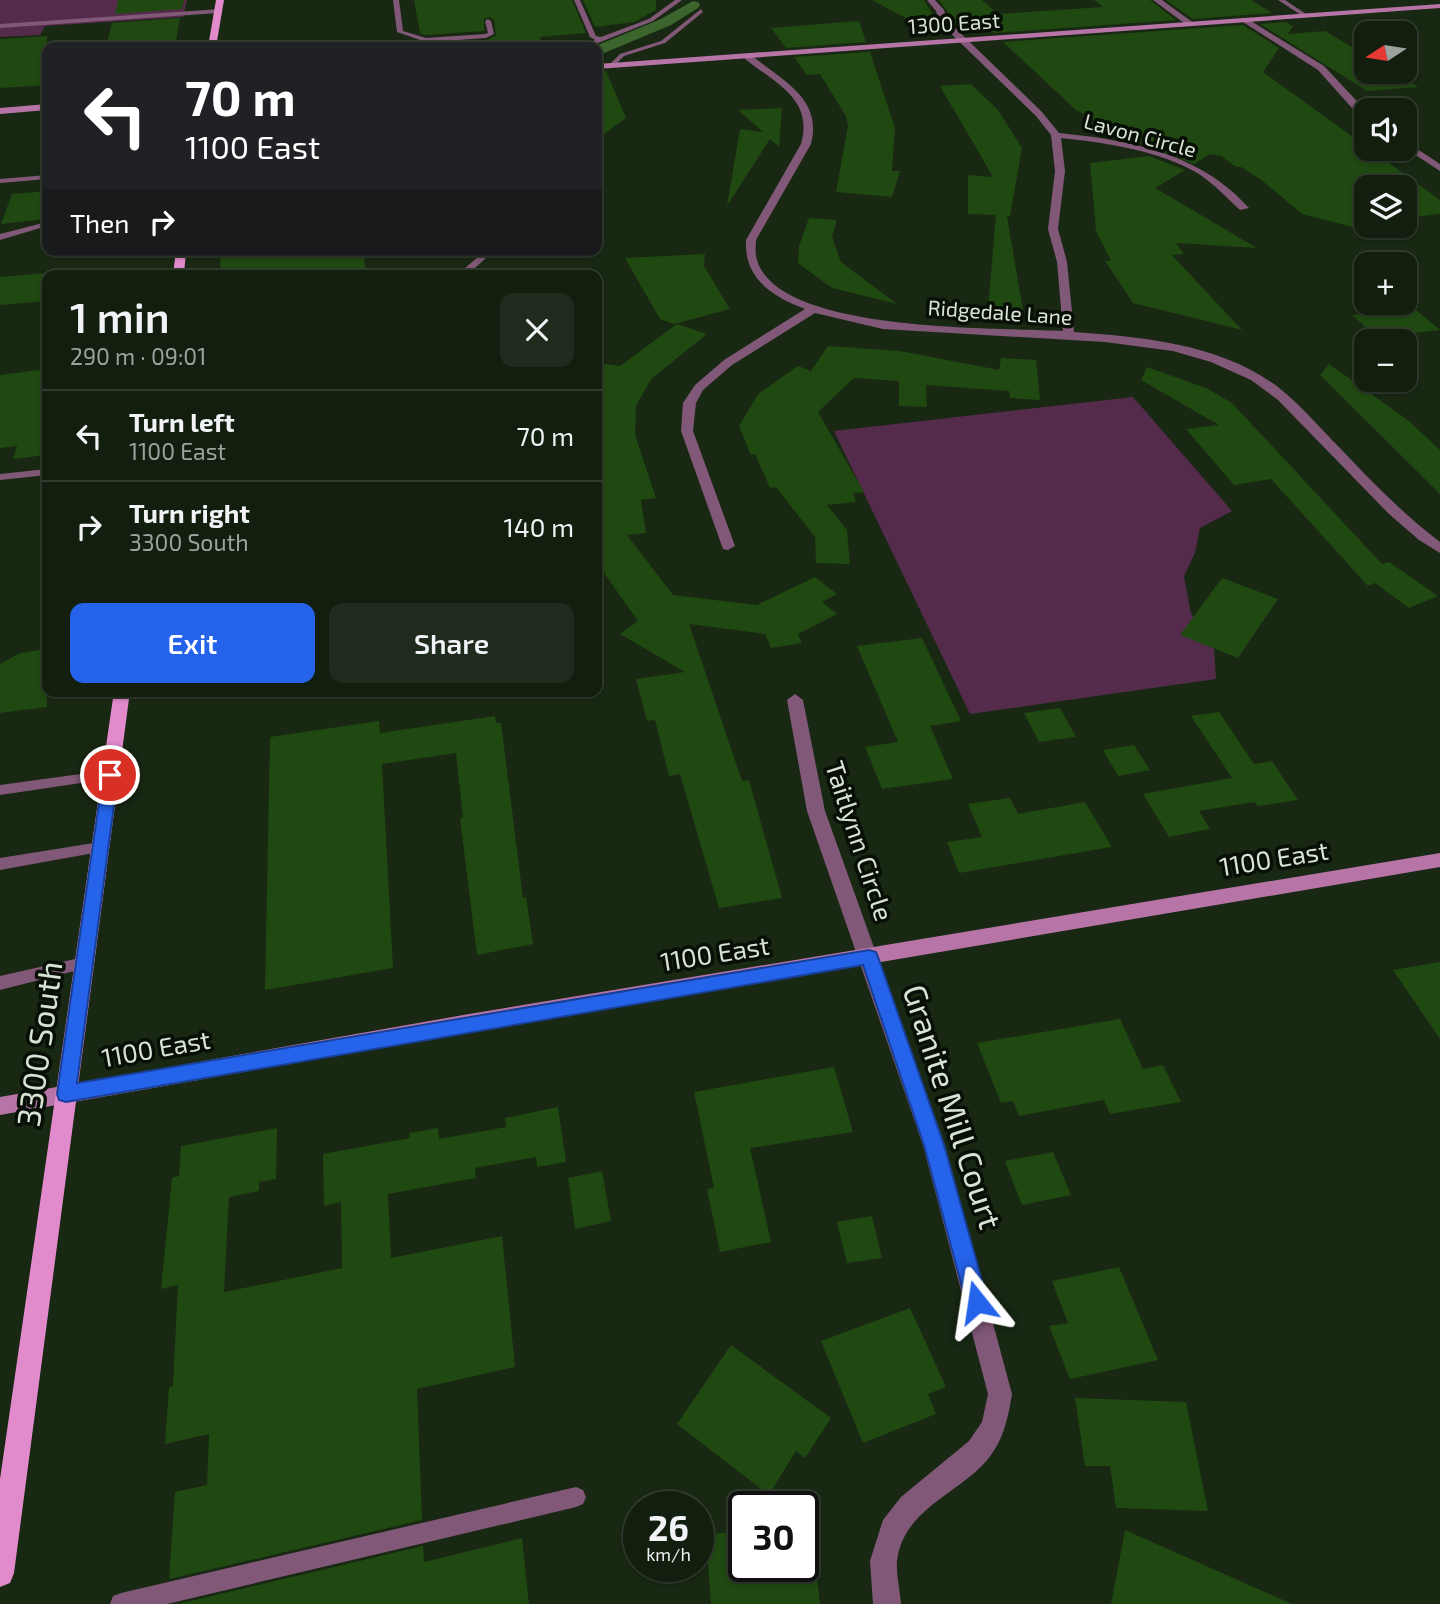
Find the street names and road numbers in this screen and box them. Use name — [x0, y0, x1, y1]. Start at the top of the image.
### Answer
street label: 1300 East — [907, 7, 1001, 38]
street label: Lavon Circle — [1081, 108, 1199, 162]
street label: Ridgedale Lane — [927, 294, 1073, 329]
street label: Taitlynn Circle — [820, 757, 901, 924]
street label: 1100 East — [1217, 834, 1330, 881]
street label: 1100 East — [658, 929, 771, 976]
street label: 3300 South — [8, 959, 68, 1129]
street label: Granite Mill Court — [896, 979, 1011, 1233]
street label: 1100 East — [99, 1023, 213, 1072]

